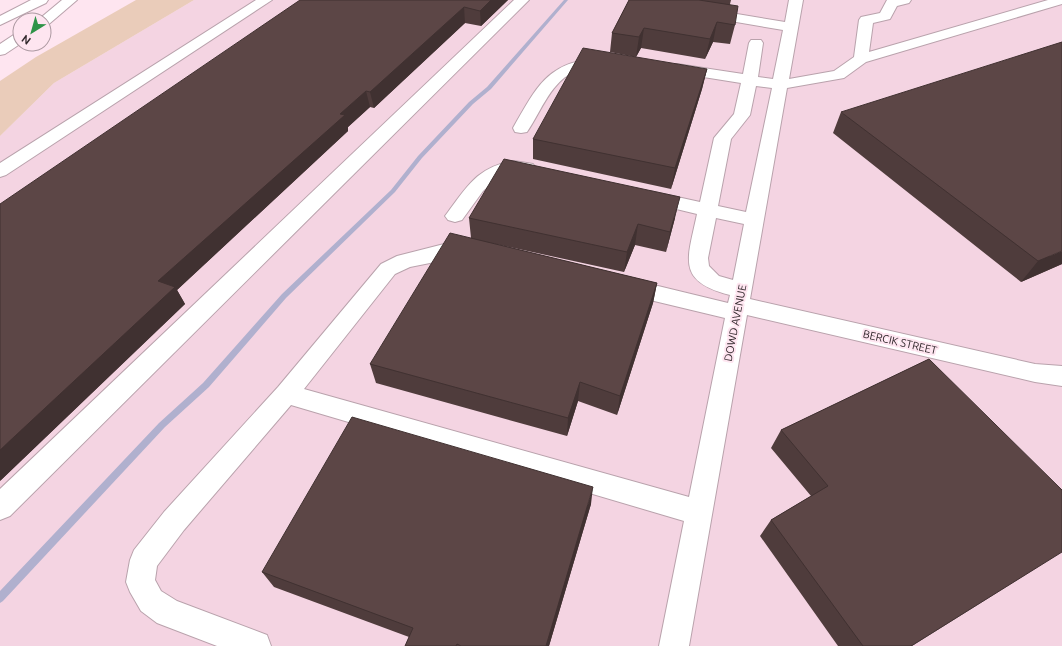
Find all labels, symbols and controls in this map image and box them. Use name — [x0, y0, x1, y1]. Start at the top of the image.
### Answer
north arrow — [12, 12, 52, 52]
text: N — [19, 33, 33, 47]
street label: DOWD AVENUE — [722, 284, 748, 362]
street label: BERCIK STREET — [862, 328, 938, 356]

